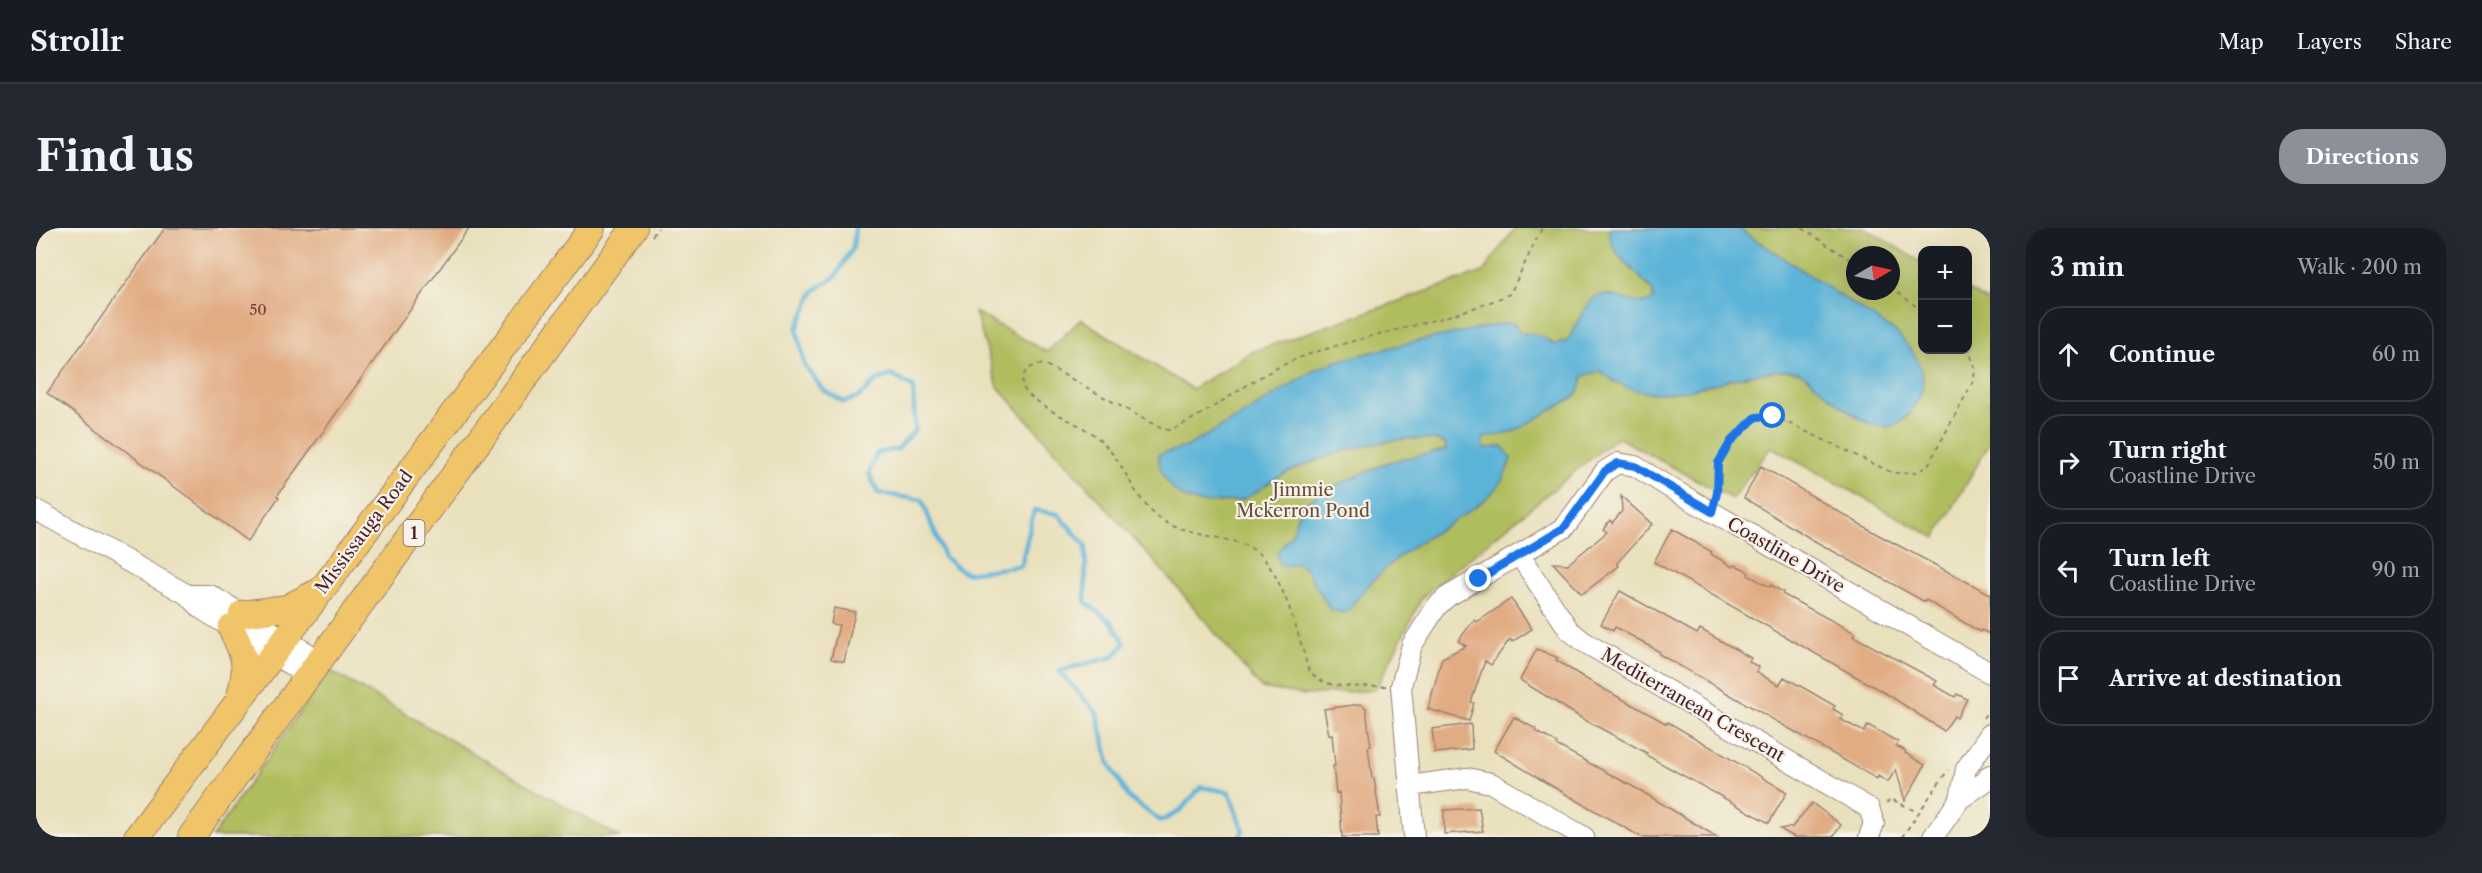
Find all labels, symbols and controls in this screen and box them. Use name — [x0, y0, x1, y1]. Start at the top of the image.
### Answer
text: Strollr — [30, 24, 124, 58]
text: Map — [2219, 29, 2264, 54]
text: Layers — [2297, 29, 2362, 54]
text: Share — [2395, 29, 2452, 54]
button: Directions — [2279, 129, 2446, 184]
text: Find us — [36, 130, 194, 182]
north arrow — [1846, 246, 1900, 300]
map controls — [1918, 246, 1972, 354]
button: + — [1918, 246, 1972, 300]
text: 3 min — [2050, 251, 2124, 283]
text: Walk · 200 m — [2297, 255, 2422, 279]
house number: 50 — [249, 300, 267, 319]
button: − — [1918, 300, 1972, 354]
icon: ahead — [2052, 338, 2085, 371]
text: Continue — [2109, 341, 2215, 368]
text: 60 m — [2372, 342, 2420, 366]
route start — [1759, 402, 1785, 428]
text: Turn right — [2109, 437, 2227, 464]
icon: right — [2052, 446, 2085, 479]
text: 50 m — [2373, 450, 2420, 474]
text: Coastline Drive — [2109, 464, 2256, 488]
street label: Mississauga Road — [310, 466, 418, 598]
park label: Jimmie Mckerron Pond — [1236, 479, 1370, 522]
street label: Coastline Drive — [1723, 512, 1849, 598]
road number: 1 — [404, 520, 424, 546]
text: Turn left — [2109, 545, 2210, 572]
icon: left — [2052, 554, 2085, 587]
text: 90 m — [2372, 558, 2420, 582]
route end — [1465, 565, 1491, 591]
text: Coastline Drive — [2109, 572, 2256, 596]
street label: Mediterranean Crescent — [1597, 643, 1789, 767]
icon: arrive — [2052, 662, 2085, 695]
text: Arrive at destination — [2109, 665, 2342, 692]

